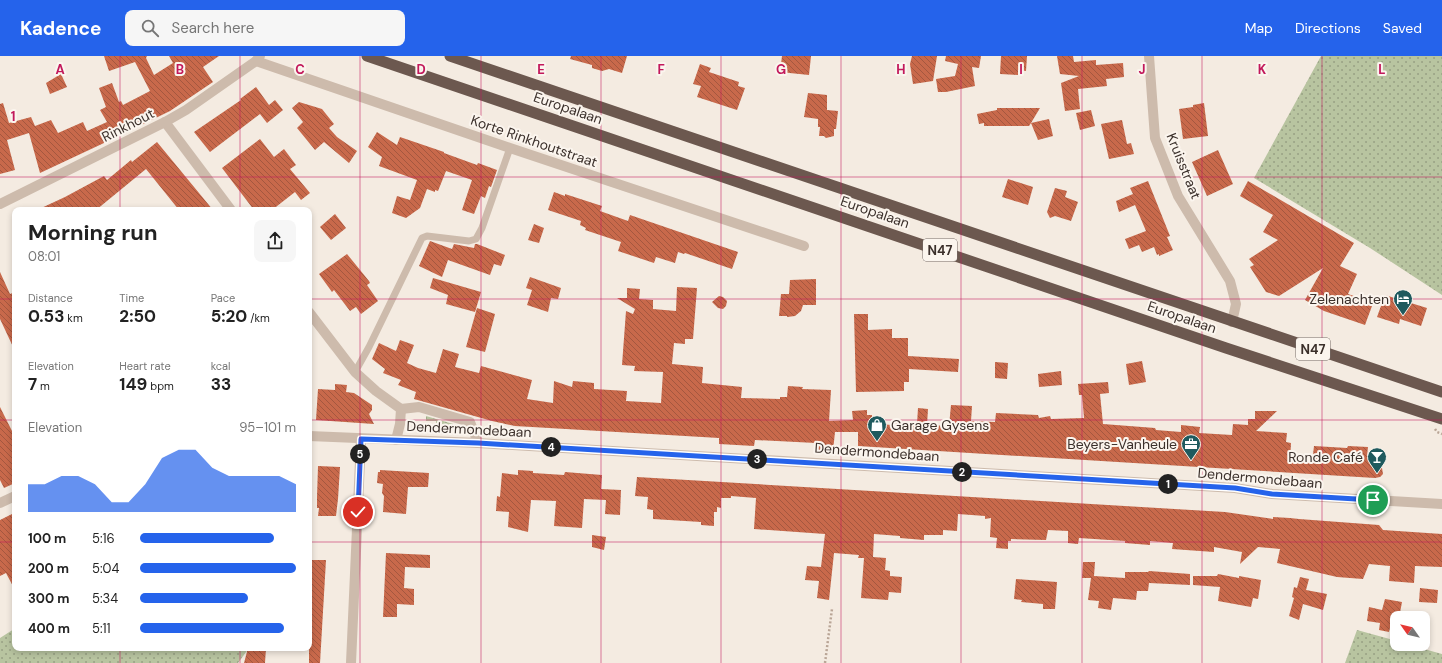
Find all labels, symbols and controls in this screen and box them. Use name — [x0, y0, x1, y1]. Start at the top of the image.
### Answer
search box — [125, 10, 405, 46]
text: Kadence — [20, 16, 101, 41]
icon: search — [139, 17, 161, 39]
text: Search here — [171, 18, 254, 38]
text: Map — [1245, 19, 1273, 37]
text: Directions — [1295, 19, 1361, 37]
text: Saved — [1383, 19, 1422, 37]
text: A — [55, 61, 65, 78]
text: B — [176, 61, 184, 78]
text: C — [295, 61, 305, 78]
text: D — [416, 61, 426, 78]
text: E — [537, 61, 545, 78]
text: F — [657, 61, 665, 78]
text: G — [776, 61, 786, 78]
text: H — [896, 61, 906, 78]
text: I — [1019, 61, 1023, 78]
text: J — [1138, 61, 1146, 78]
text: K — [1258, 61, 1267, 78]
text: L — [1378, 61, 1386, 78]
street label: Europalaan — [531, 88, 605, 128]
street label: Rinkhout — [99, 104, 157, 146]
text: 1 — [11, 108, 15, 125]
street label: Korte Rinkhoutstraat — [468, 111, 600, 171]
street label: Kruisstraat — [1163, 130, 1205, 202]
street label: Europalaan — [838, 192, 912, 232]
text: Morning run — [28, 218, 158, 247]
button: share — [254, 220, 296, 262]
road number: N47 — [923, 239, 957, 261]
text: 08:01 — [28, 248, 60, 265]
hotel icon: Zelenachten — [1392, 288, 1414, 316]
place label: Zelenachten — [1309, 290, 1389, 308]
text: Distance — [28, 291, 73, 305]
text: Time — [119, 291, 144, 305]
text: Pace — [211, 291, 235, 305]
street label: Europalaan — [1145, 297, 1219, 337]
text: 0.53 — [28, 305, 64, 327]
text: 2:50 — [119, 305, 156, 327]
text: 5:20 — [211, 305, 247, 327]
text: km — [64, 311, 83, 325]
text: /km — [247, 311, 270, 325]
road number: N47 — [1296, 338, 1330, 360]
text: Elevation — [28, 359, 74, 373]
text: Heart rate — [119, 359, 171, 373]
text: kcal — [211, 359, 231, 373]
text: 7 — [28, 373, 37, 395]
text: 149 — [119, 373, 147, 395]
text: 33 — [211, 373, 231, 395]
text: m — [37, 379, 50, 393]
text: bpm — [147, 379, 174, 393]
shop icon: Garage Gysens — [866, 414, 888, 442]
place label: Garage Gysens — [891, 416, 989, 434]
street label: Dendermondebaan — [406, 417, 532, 441]
text: Elevation — [28, 419, 82, 436]
text: 95–101 m — [239, 419, 296, 436]
office icon: Beyers-Vanheule — [1180, 433, 1202, 461]
place label: Beyers-Vanheule — [1067, 435, 1177, 453]
pin: 4 — [541, 437, 561, 457]
street label: Dendermondebaan — [814, 439, 940, 465]
text: 4 — [547, 440, 555, 454]
pin: 5 — [350, 444, 370, 464]
bar icon: Ronde Café — [1366, 446, 1388, 474]
text: 5 — [357, 447, 363, 461]
place label: Ronde Café — [1288, 448, 1363, 466]
pin: 3 — [747, 449, 767, 469]
text: 3 — [754, 452, 760, 466]
pin: 2 — [952, 462, 972, 482]
street label: Dendermondebaan — [1197, 464, 1323, 492]
text: 2 — [959, 465, 965, 479]
pin: 1 — [1158, 474, 1178, 494]
text: 1 — [1166, 477, 1170, 491]
pin — [1356, 483, 1390, 517]
icon: arrive — [1362, 489, 1384, 511]
pin — [341, 495, 375, 529]
icon: check — [347, 501, 369, 523]
text: 100 m — [28, 530, 66, 547]
text: 5:16 — [92, 530, 115, 547]
text: 200 m — [28, 560, 69, 577]
text: 5:04 — [92, 560, 119, 577]
text: 300 m — [28, 590, 69, 607]
text: 5:34 — [92, 590, 118, 607]
north arrow — [1390, 611, 1430, 651]
map controls — [1390, 611, 1430, 651]
text: 400 m — [28, 620, 70, 637]
text: 5:11 — [92, 620, 111, 637]

